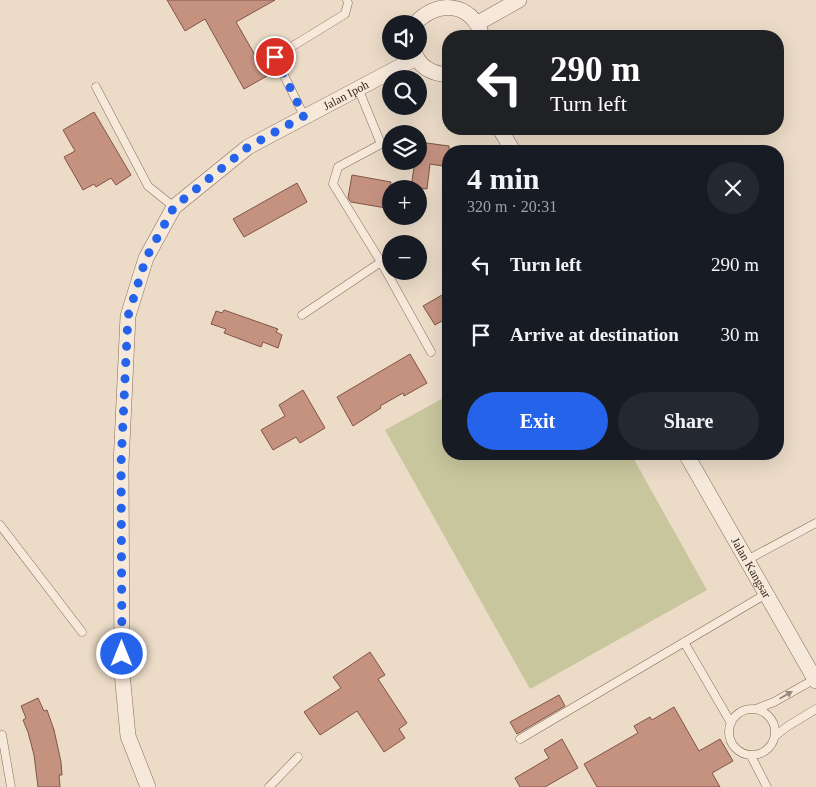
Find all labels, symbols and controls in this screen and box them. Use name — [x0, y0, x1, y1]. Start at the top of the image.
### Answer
map controls — [382, 15, 427, 280]
button: sound — [382, 15, 427, 60]
pin — [254, 36, 296, 78]
icon: arrive — [261, 43, 289, 71]
icon: left — [467, 50, 532, 115]
text: 290 m — [550, 50, 640, 89]
button: search — [382, 70, 427, 115]
street label: Jalan Ipoh — [320, 77, 371, 113]
text: Turn left — [550, 91, 627, 116]
button: layers — [382, 125, 427, 170]
text: 4 min — [467, 162, 540, 195]
button: close — [707, 162, 759, 214]
button: + — [382, 180, 427, 225]
text: 320 m · 20:31 — [467, 198, 557, 215]
button: − — [382, 235, 427, 280]
icon: left — [467, 251, 495, 279]
text: Turn left — [510, 254, 582, 275]
text: 290 m — [711, 254, 759, 275]
icon: arrive — [467, 321, 495, 349]
text: Arrive at destination — [510, 324, 679, 345]
text: 30 m — [720, 324, 759, 345]
button: Exit — [467, 392, 608, 450]
button: Share — [618, 392, 759, 450]
street label: Jalan Kangsar — [728, 535, 774, 601]
position arrow — [95, 627, 147, 679]
one-way arrow — [780, 691, 793, 700]

